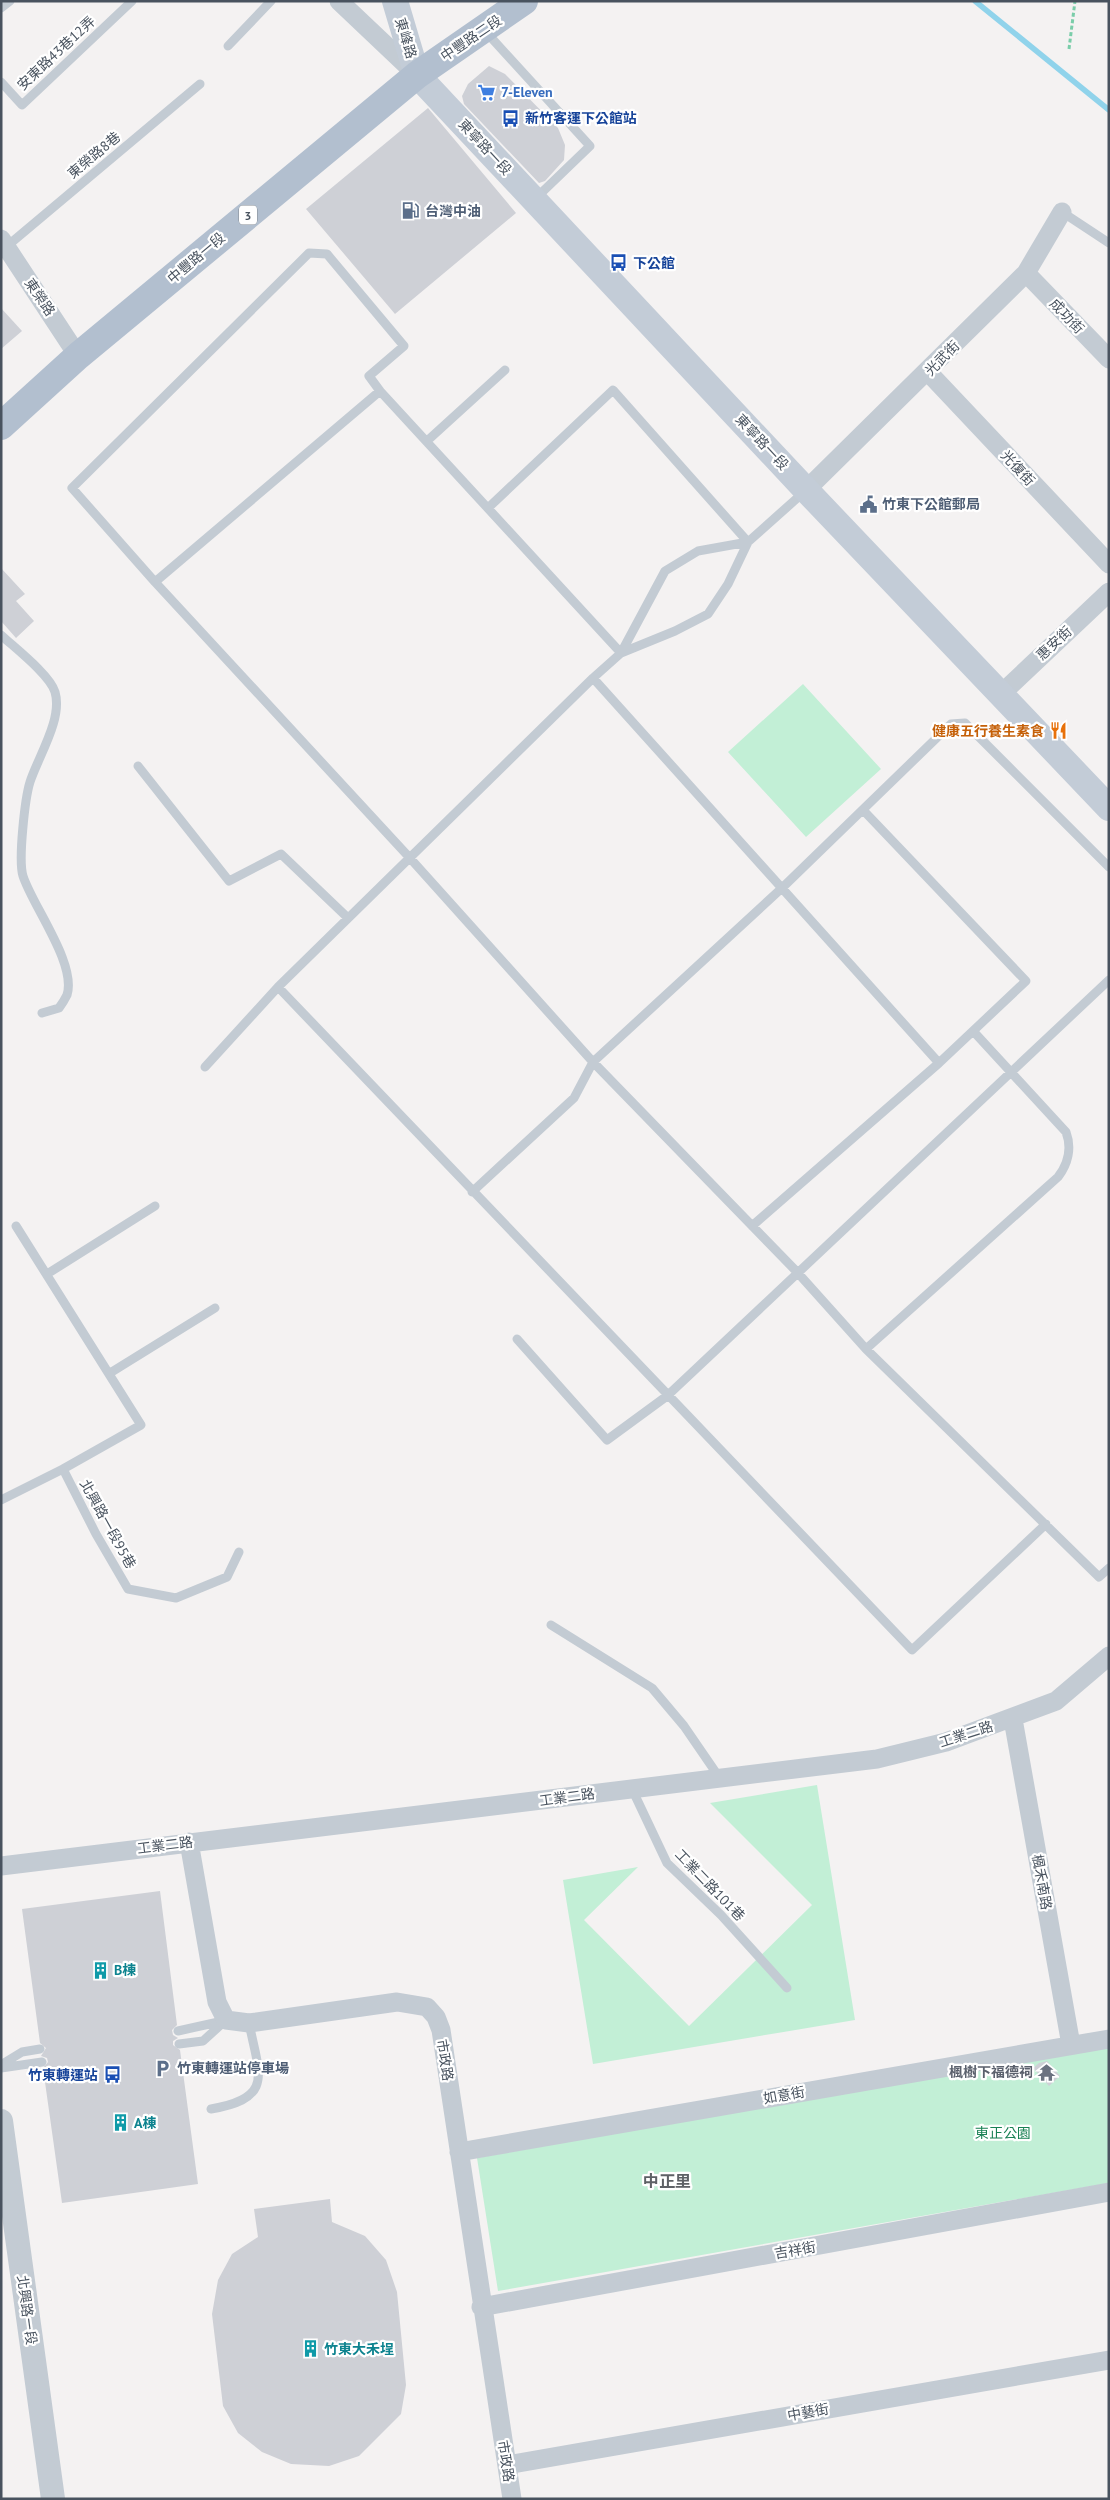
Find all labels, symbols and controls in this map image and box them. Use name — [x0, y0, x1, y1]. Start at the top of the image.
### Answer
street label: 中豐路二段 — [437, 11, 505, 65]
street label: 安東路43巷12弄 — [13, 12, 99, 94]
street label: 東峰路 — [391, 15, 421, 61]
supermarket icon: 7-Eleven — [477, 82, 497, 102]
place label: 7-Eleven — [501, 83, 553, 101]
bus stop icon: 新竹客運下公館站 — [501, 108, 521, 128]
place label: 新竹客運下公館站 — [525, 109, 637, 127]
street label: 東寧路一段 — [455, 115, 515, 179]
street label: 東榮路8巷 — [64, 128, 124, 182]
fuel station icon: 台灣中油 — [401, 201, 421, 221]
place label: 台灣中油 — [425, 202, 481, 220]
road number: 3 — [239, 206, 257, 224]
street label: 中豐路一段 — [163, 229, 229, 287]
bus stop icon: 下公館 — [609, 253, 629, 273]
place label: 下公館 — [633, 254, 675, 272]
street label: 東榮路 — [21, 275, 59, 319]
street label: 成功街 — [1046, 295, 1088, 337]
street label: 光武街 — [921, 337, 963, 379]
street label: 東寧路一段 — [732, 410, 792, 474]
street label: 光復街 — [997, 447, 1039, 489]
public building icon: 竹東下公館郵局 — [858, 494, 878, 514]
place label: 竹東下公館郵局 — [882, 495, 980, 513]
street label: 惠安街 — [1033, 622, 1075, 664]
restaurant icon: 健康五行養生素食 — [1048, 721, 1068, 741]
place label: 健康五行養生素食 — [932, 722, 1044, 740]
street label: 北興路一段95巷 — [76, 1476, 140, 1572]
street label: 工業二路 — [937, 1717, 995, 1751]
street label: 工業二路 — [538, 1784, 596, 1810]
street label: 工業二路 — [136, 1833, 194, 1857]
street label: 工業二路101巷 — [671, 1845, 749, 1925]
street label: 楓禾南路 — [1028, 1853, 1056, 1911]
building icon: B棟 — [90, 1960, 110, 1980]
place label: B棟 — [114, 1961, 136, 1979]
street label: 市政路 — [433, 2038, 457, 2082]
parking icon: 竹東轉運站停車場 — [153, 2058, 173, 2078]
place label: 竹東轉運站停車場 — [177, 2059, 289, 2077]
temple icon: 楓樹下福德祠 — [1037, 2062, 1057, 2082]
place label: 楓樹下福德祠 — [949, 2063, 1033, 2081]
bus stop icon: 竹東轉運站 — [102, 2065, 122, 2085]
place label: 竹東轉運站 — [28, 2066, 98, 2084]
street label: 如意街 — [762, 2082, 806, 2108]
building icon: A棟 — [110, 2113, 130, 2133]
place label: A棟 — [134, 2114, 156, 2132]
park label: 東正公園 — [975, 2124, 1031, 2142]
district label: 中正里 — [643, 2171, 691, 2191]
street label: 吉祥街 — [773, 2237, 817, 2263]
street label: 北興路ㄧ段 — [13, 2274, 41, 2346]
building icon: 竹東大禾埕 — [300, 2339, 320, 2359]
place label: 竹東大禾埕 — [324, 2340, 394, 2358]
street label: 中藝街 — [786, 2399, 830, 2425]
street label: 市政路 — [494, 2439, 518, 2483]

